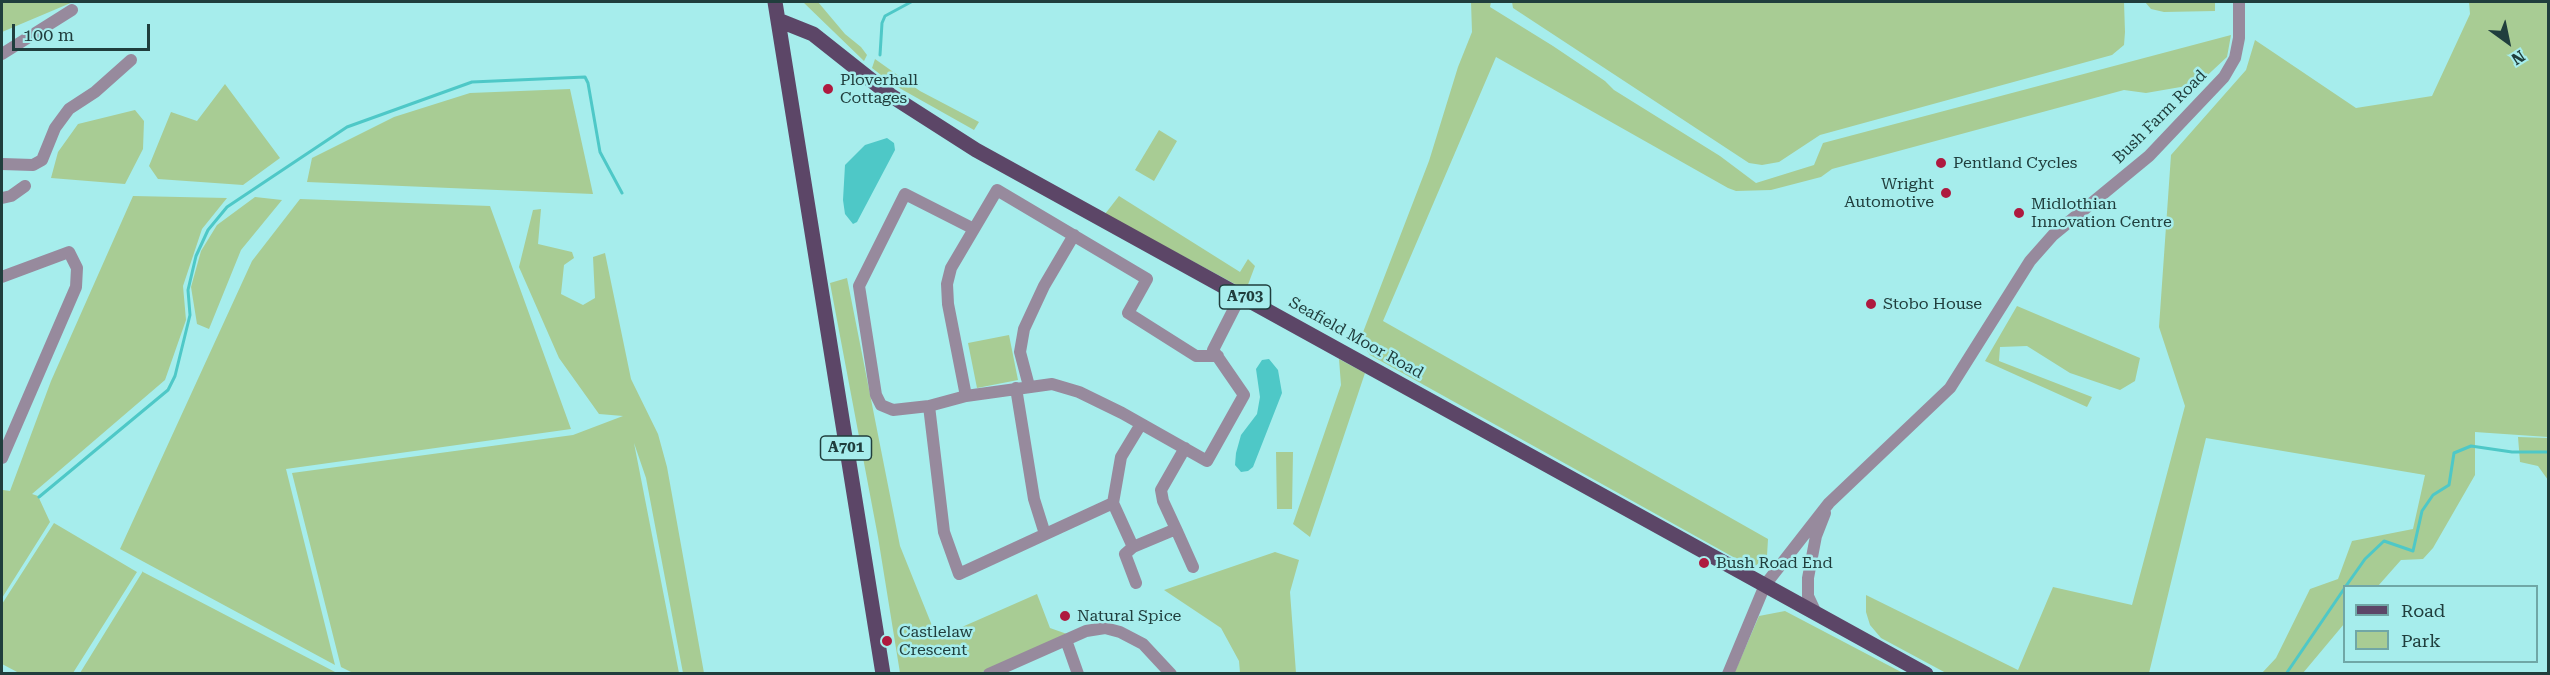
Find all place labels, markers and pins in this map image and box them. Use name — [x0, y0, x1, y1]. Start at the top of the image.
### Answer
place label: Ploverhall Cottages — [840, 70, 918, 108]
marker: Ploverhall Cottages — [821, 82, 835, 96]
place label: Pentland Cycles — [1953, 153, 2077, 173]
marker: Pentland Cycles — [1934, 156, 1948, 170]
place label: Wright Automotive — [1844, 174, 1934, 212]
marker: Wright Automotive — [1939, 186, 1953, 200]
place label: Midlothian Innovation Centre — [2031, 194, 2172, 232]
marker: Midlothian Innovation Centre — [2012, 206, 2026, 220]
place label: Stobo House — [1883, 294, 1982, 314]
marker: Stobo House — [1864, 297, 1878, 311]
place label: Bush Road End — [1716, 553, 1833, 573]
marker: Bush Road End — [1697, 556, 1711, 570]
place label: Natural Spice — [1077, 606, 1181, 626]
marker: Natural Spice — [1058, 609, 1072, 623]
place label: Castlelaw Crescent — [899, 622, 973, 660]
marker: Castlelaw Crescent — [880, 634, 894, 648]

